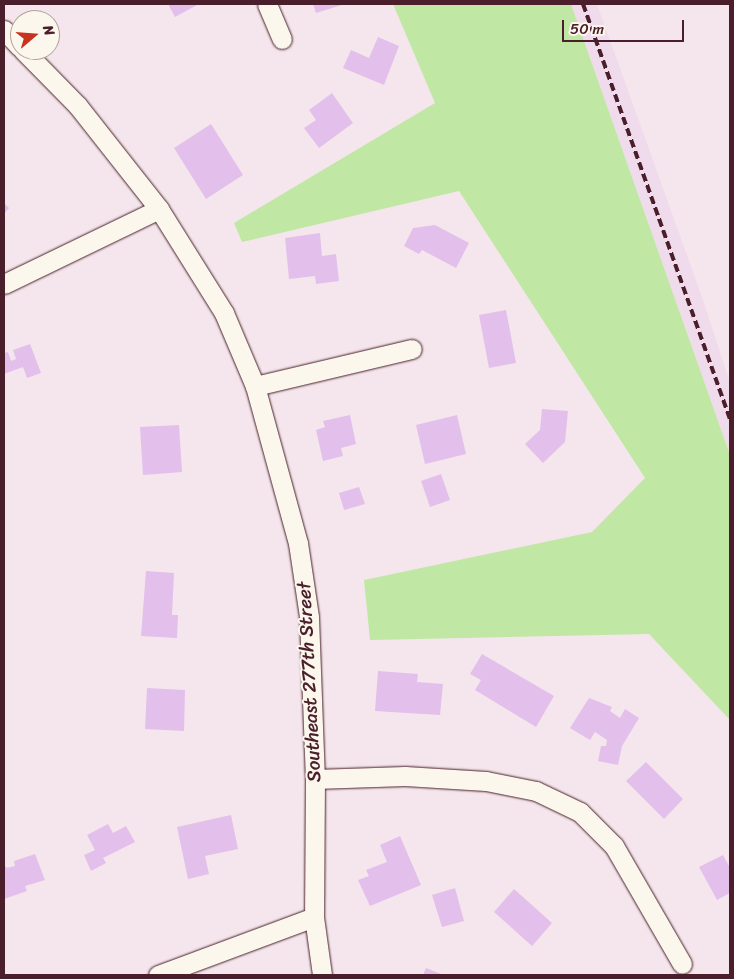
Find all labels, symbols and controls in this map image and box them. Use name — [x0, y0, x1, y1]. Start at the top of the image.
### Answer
north arrow — [10, 10, 60, 60]
scale bar — [564, 10, 686, 42]
text: 50 m — [570, 16, 604, 42]
text: N — [35, 22, 62, 39]
street label: Southeast 277th Street — [292, 581, 326, 783]

